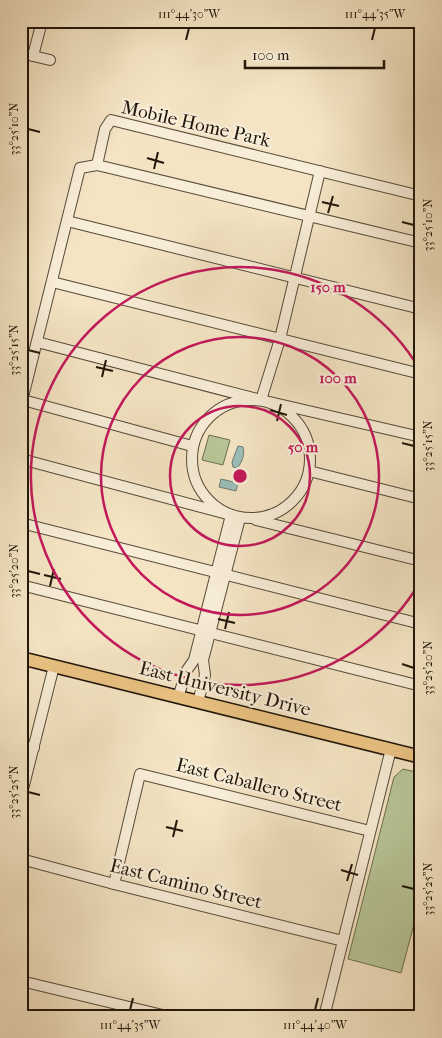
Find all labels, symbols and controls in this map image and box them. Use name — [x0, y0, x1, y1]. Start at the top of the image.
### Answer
text: 111°44'30"W — [158, 7, 221, 21]
text: 111°44'35"W — [345, 7, 407, 21]
scale bar — [245, 38, 383, 70]
text: 100 m — [252, 46, 290, 64]
street label: Mobile Home Park — [119, 96, 273, 152]
text: 33°25'10"N — [7, 103, 21, 155]
text: 33°25'10"N — [421, 199, 435, 251]
text: 150 m — [310, 278, 346, 296]
text: 33°25'15"N — [7, 324, 21, 376]
text: 100 m — [319, 369, 357, 387]
text: 33°25'15"N — [421, 420, 435, 472]
text: 50 m — [288, 438, 319, 456]
centre of rings — [231, 467, 249, 485]
text: 33°25'20"N — [7, 544, 21, 598]
text: 33°25'20"N — [421, 641, 435, 695]
street label: East University Drive — [137, 657, 313, 721]
street label: East Caballero Street — [174, 754, 344, 816]
text: 33°25'25"N — [7, 765, 21, 819]
street label: East Camino Street — [108, 854, 265, 914]
text: 33°25'25"N — [421, 862, 435, 916]
text: 111°44'35"W — [100, 1018, 162, 1032]
text: 111°44'40"W — [283, 1018, 348, 1032]

